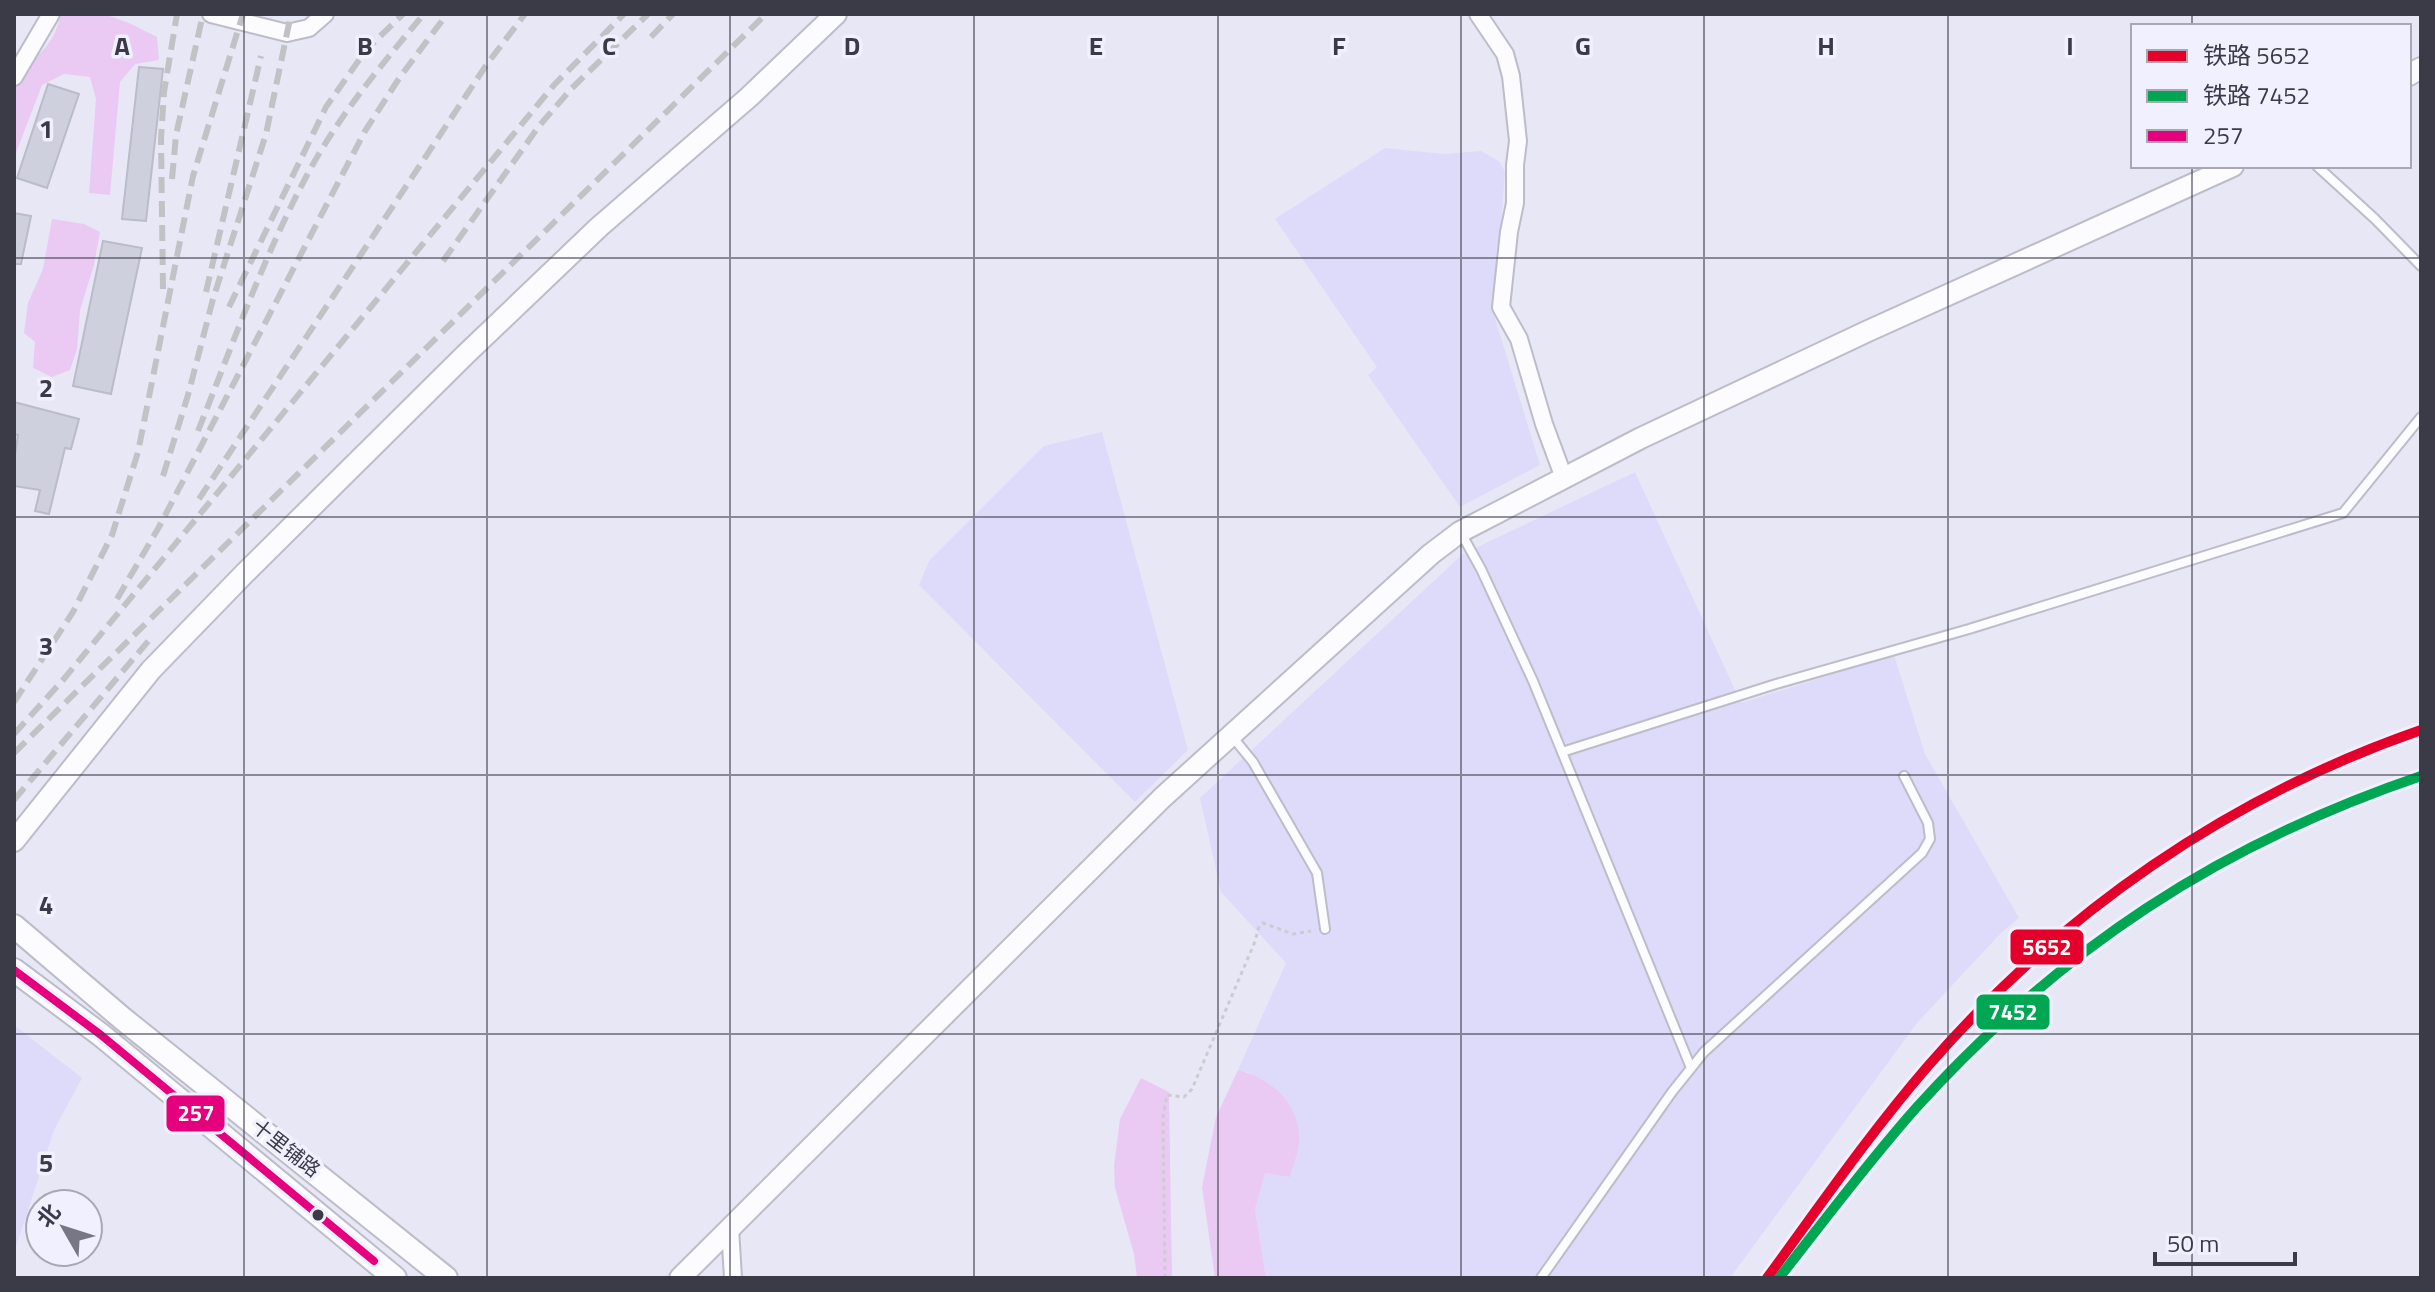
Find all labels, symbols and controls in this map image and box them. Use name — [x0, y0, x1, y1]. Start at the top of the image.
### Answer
legend — [2131, 24, 2411, 168]
text: A — [114, 26, 130, 65]
text: B — [357, 26, 373, 65]
text: C — [602, 26, 616, 65]
text: D — [844, 26, 860, 65]
text: E — [1089, 26, 1103, 65]
text: F — [1332, 26, 1346, 65]
text: G — [1575, 26, 1591, 65]
text: H — [1817, 26, 1835, 65]
text: I — [2066, 26, 2074, 65]
text: 铁路 5652 — [2203, 37, 2310, 73]
text: 铁路 7452 — [2203, 77, 2310, 113]
text: 1 — [39, 109, 53, 148]
text: 257 — [2203, 117, 2243, 153]
text: 2 — [39, 368, 53, 407]
text: 3 — [39, 626, 53, 665]
text: 4 — [39, 885, 53, 924]
line badge: 5652 — [2009, 928, 2085, 966]
text: 5652 — [2022, 930, 2072, 964]
line badge: 7452 — [1975, 993, 2051, 1031]
text: 7452 — [1988, 995, 2038, 1029]
line badge: 257 — [165, 1094, 226, 1133]
text: 257 — [178, 1096, 214, 1130]
street label: 十里铺路 — [245, 1111, 327, 1184]
text: 5 — [39, 1143, 53, 1182]
north arrow — [24, 1188, 104, 1268]
text: 北 — [28, 1196, 69, 1235]
unlabelled marker — [310, 1207, 326, 1223]
scale bar — [2155, 1216, 2295, 1266]
text: 50 m — [2167, 1225, 2219, 1261]

